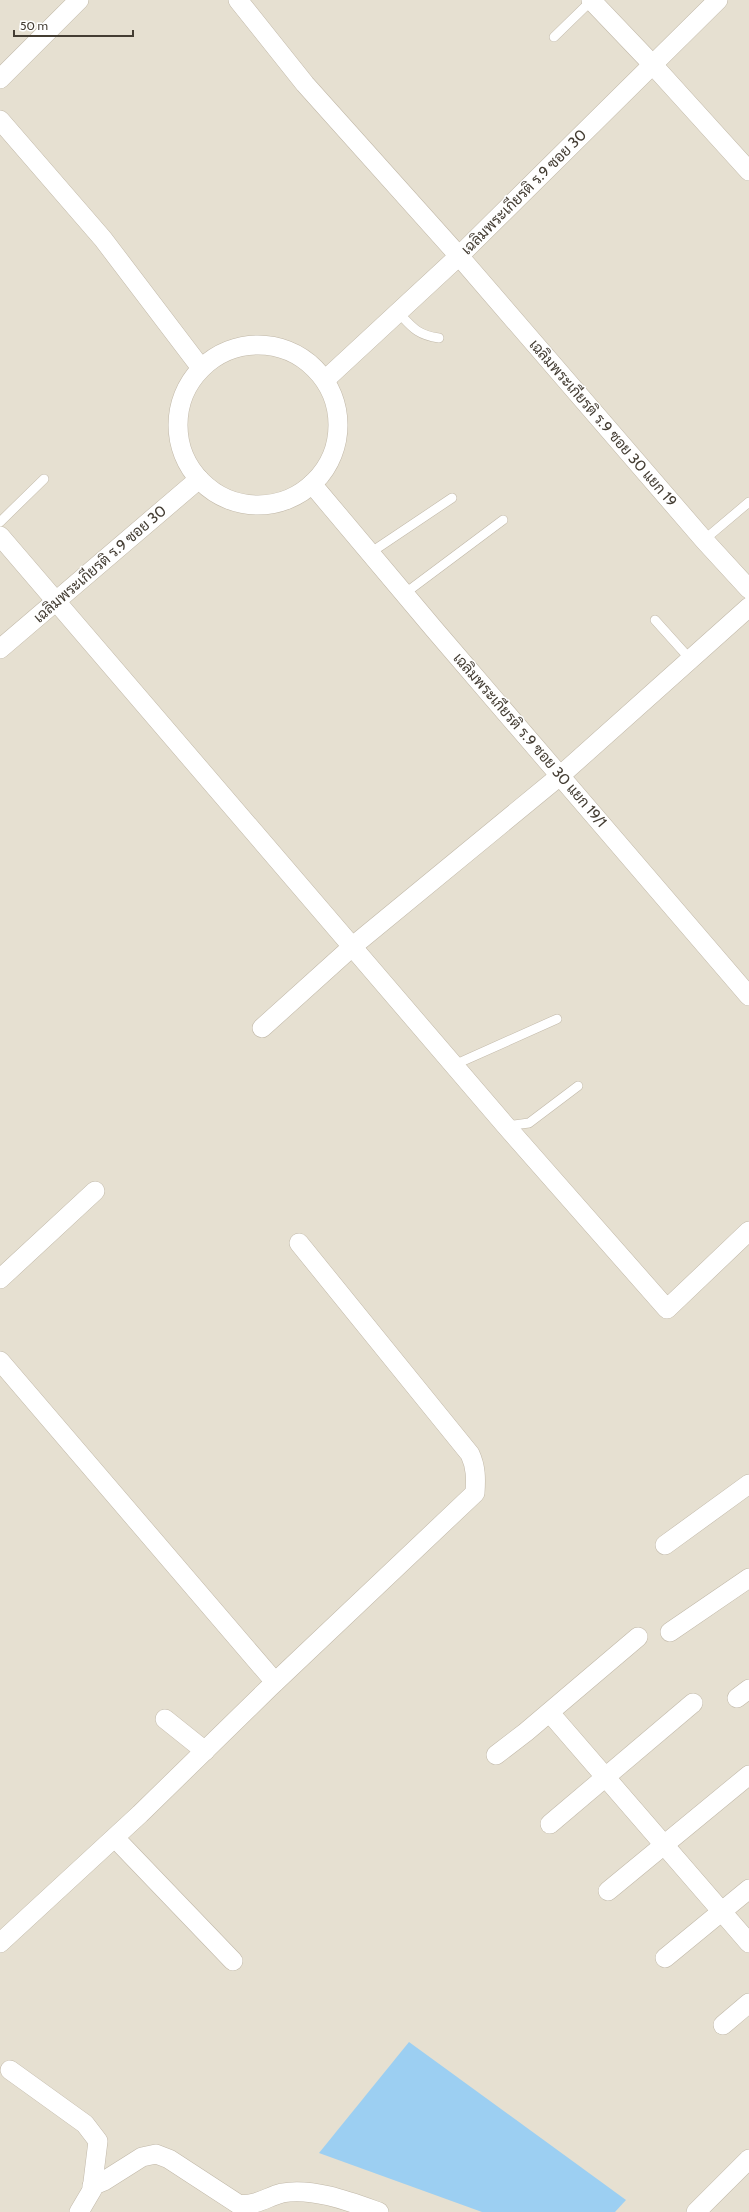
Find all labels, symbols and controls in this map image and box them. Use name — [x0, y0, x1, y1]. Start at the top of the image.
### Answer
scale bar — [14, 12, 133, 38]
text: 50 m — [20, 18, 48, 33]
street label: เฉลิมพระเกียรติ ร.9 ซอย 30 — [457, 125, 590, 258]
street label: เฉลิมพระเกียรติ ร.9 ซอย 30 แยก 19 — [525, 335, 681, 510]
street label: เฉลิมพระเกียรติ ร.9 ซอย 30 — [29, 501, 170, 626]
street label: เฉลิมพระเกียรติ ร.9 ซอย 30 แยก 19/1 — [449, 649, 611, 831]

